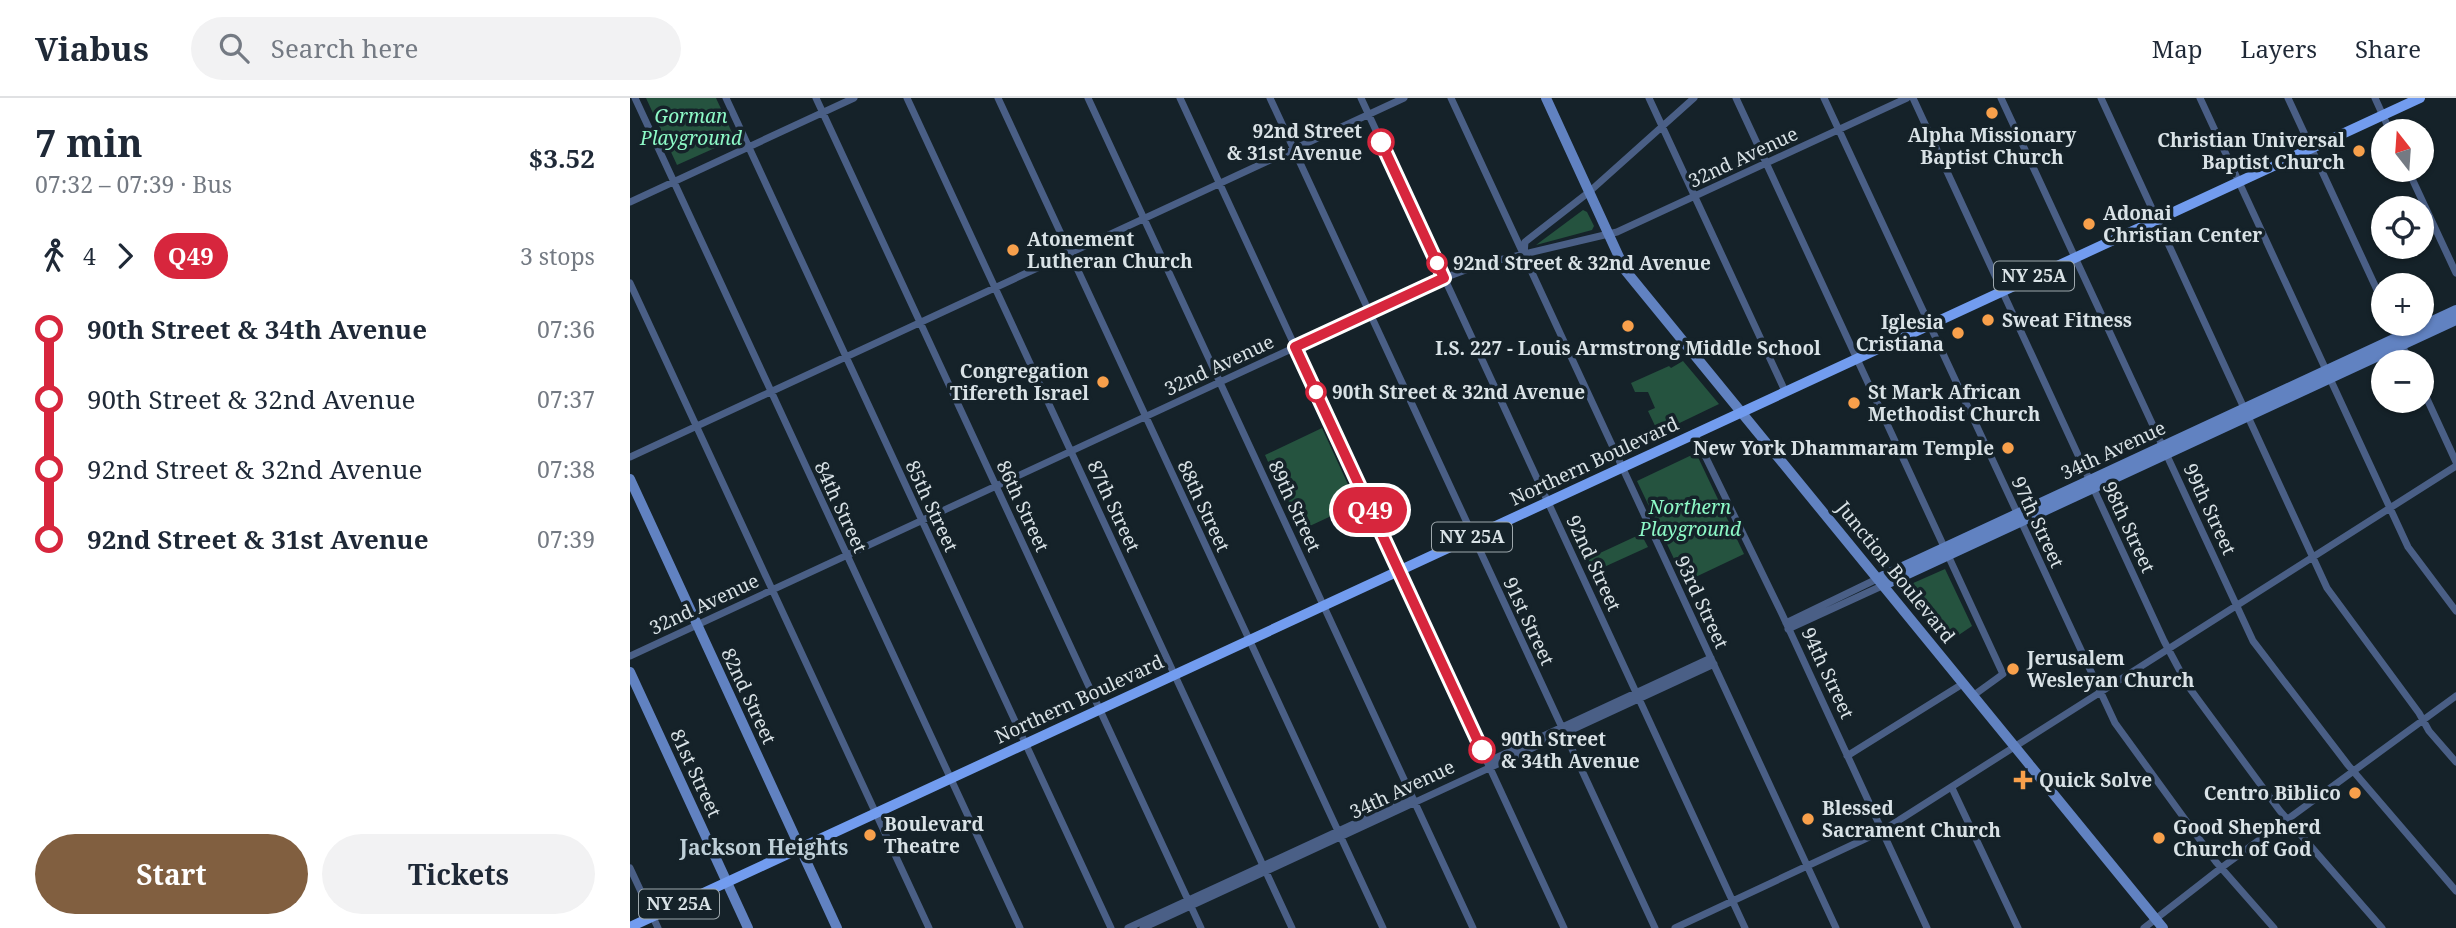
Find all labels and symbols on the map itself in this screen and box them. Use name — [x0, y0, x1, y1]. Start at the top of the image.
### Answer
park label: Gorman Playground — [639, 103, 743, 151]
marker: Alpha Missionary Baptist Church — [1984, 105, 2000, 121]
place label: 92nd Street & 31st Avenue — [1227, 118, 1362, 166]
north arrow — [2371, 119, 2434, 182]
street label: 32nd Avenue — [1684, 120, 1802, 194]
place label: Alpha Missionary Baptist Church — [1908, 122, 2076, 170]
place label: Christian Universal Baptist Church — [2157, 127, 2345, 175]
marker: 92nd Street & 31st Avenue — [1368, 129, 1394, 155]
marker: Christian Universal Baptist Church — [2351, 143, 2367, 159]
place label: Adonai Christian Center — [2103, 200, 2262, 248]
marker: Adonai Christian Center — [2081, 216, 2097, 232]
place label: Atonement Lutheran Church — [1027, 226, 1193, 274]
marker: Atonement Lutheran Church — [1005, 242, 1021, 258]
place label: 92nd Street & 32nd Avenue — [1453, 250, 1711, 276]
marker: 92nd Street & 32nd Avenue — [1427, 253, 1447, 273]
road number: NY 25A — [1994, 261, 2074, 290]
place label: Sweat Fitness — [2002, 307, 2132, 333]
place label: Iglesia Cristiana — [1856, 309, 1944, 357]
marker: Sweat Fitness — [1980, 312, 1996, 328]
marker: I.S. 227 - Louis Armstrong Middle School — [1620, 318, 1636, 334]
marker: Iglesia Cristiana — [1950, 325, 1966, 341]
street label: 32nd Avenue — [1160, 328, 1278, 402]
place label: I.S. 227 - Louis Armstrong Middle School — [1435, 335, 1821, 361]
place label: Congregation Tifereth Israel — [950, 358, 1089, 406]
marker: Congregation Tifereth Israel — [1095, 374, 1111, 390]
place label: 90th Street & 32nd Avenue — [1332, 379, 1585, 405]
place label: St Mark African Methodist Church — [1868, 379, 2041, 427]
marker: 90th Street & 32nd Avenue — [1306, 382, 1326, 402]
marker: St Mark African Methodist Church — [1846, 395, 1862, 411]
street label: Northern Boulevard — [1505, 410, 1683, 512]
street label: 34th Avenue — [2056, 414, 2170, 486]
place label: New York Dhammaram Temple — [1693, 435, 1994, 461]
marker: New York Dhammaram Temple — [2000, 440, 2016, 456]
street label: 85th Street — [900, 456, 965, 556]
street label: 86th Street — [991, 456, 1056, 556]
street label: 87th Street — [1082, 456, 1147, 556]
street label: 88th Street — [1172, 456, 1237, 556]
street label: 89th Street — [1263, 456, 1328, 556]
street label: 84th Street — [809, 457, 874, 557]
street label: 99th Street — [2178, 459, 2243, 559]
street label: 97th Street — [2006, 472, 2071, 572]
street label: 98th Street — [2097, 477, 2162, 577]
line badge: Q49 — [1330, 487, 1410, 533]
park label: Northern Playground — [1638, 494, 1742, 542]
street label: Junction Boulevard — [1830, 495, 1961, 649]
street label: 92nd Street — [1560, 511, 1628, 615]
road number: NY 25A — [1432, 522, 1512, 552]
street label: 93rd Street — [1669, 551, 1735, 653]
street label: 32nd Avenue — [645, 567, 763, 641]
street label: 91st Street — [1497, 573, 1561, 670]
street label: 94th Street — [1796, 623, 1861, 723]
street label: 82nd Street — [715, 644, 783, 748]
place label: Jerusalem Wesleyan Church — [2026, 645, 2195, 693]
street label: Northern Boulevard — [990, 648, 1168, 750]
marker: Jerusalem Wesleyan Church — [2005, 661, 2021, 677]
street label: 81st Street — [664, 725, 728, 822]
place label: 90th Street & 34th Avenue — [1501, 726, 1640, 774]
marker: 90th Street & 34th Avenue — [1469, 737, 1495, 763]
street label: 34th Avenue — [1345, 753, 1459, 825]
place label: Quick Solve — [2039, 767, 2152, 793]
marker: Quick Solve — [2013, 770, 2033, 790]
place label: Centro Biblico — [2204, 780, 2341, 806]
marker: Centro Biblico — [2347, 785, 2363, 801]
place label: Blessed Sacrament Church — [1822, 795, 2001, 843]
place label: Boulevard Theatre — [884, 811, 985, 859]
marker: Blessed Sacrament Church — [1800, 811, 1816, 827]
place label: Good Shepherd Church of God — [2173, 814, 2322, 862]
marker: Boulevard Theatre — [862, 827, 878, 843]
marker: Good Shepherd Church of God — [2151, 830, 2167, 846]
district label: Jackson Heights — [679, 833, 848, 861]
road number: NY 25A — [639, 890, 719, 918]

